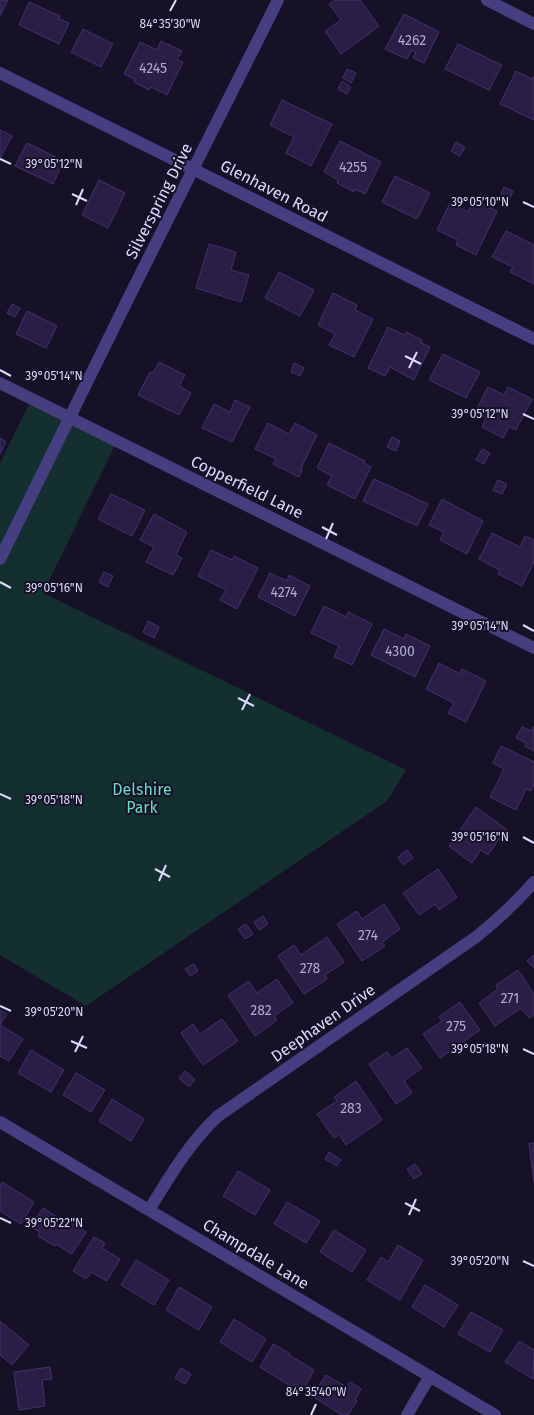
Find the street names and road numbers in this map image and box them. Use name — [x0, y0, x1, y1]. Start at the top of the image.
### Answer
street label: Silverspring Drive — [122, 140, 196, 262]
street label: Glenhaven Road — [217, 156, 331, 226]
street label: Copperfield Lane — [188, 452, 306, 522]
street label: Deephaven Drive — [267, 980, 379, 1066]
street label: Champdale Lane — [200, 1215, 312, 1293]

